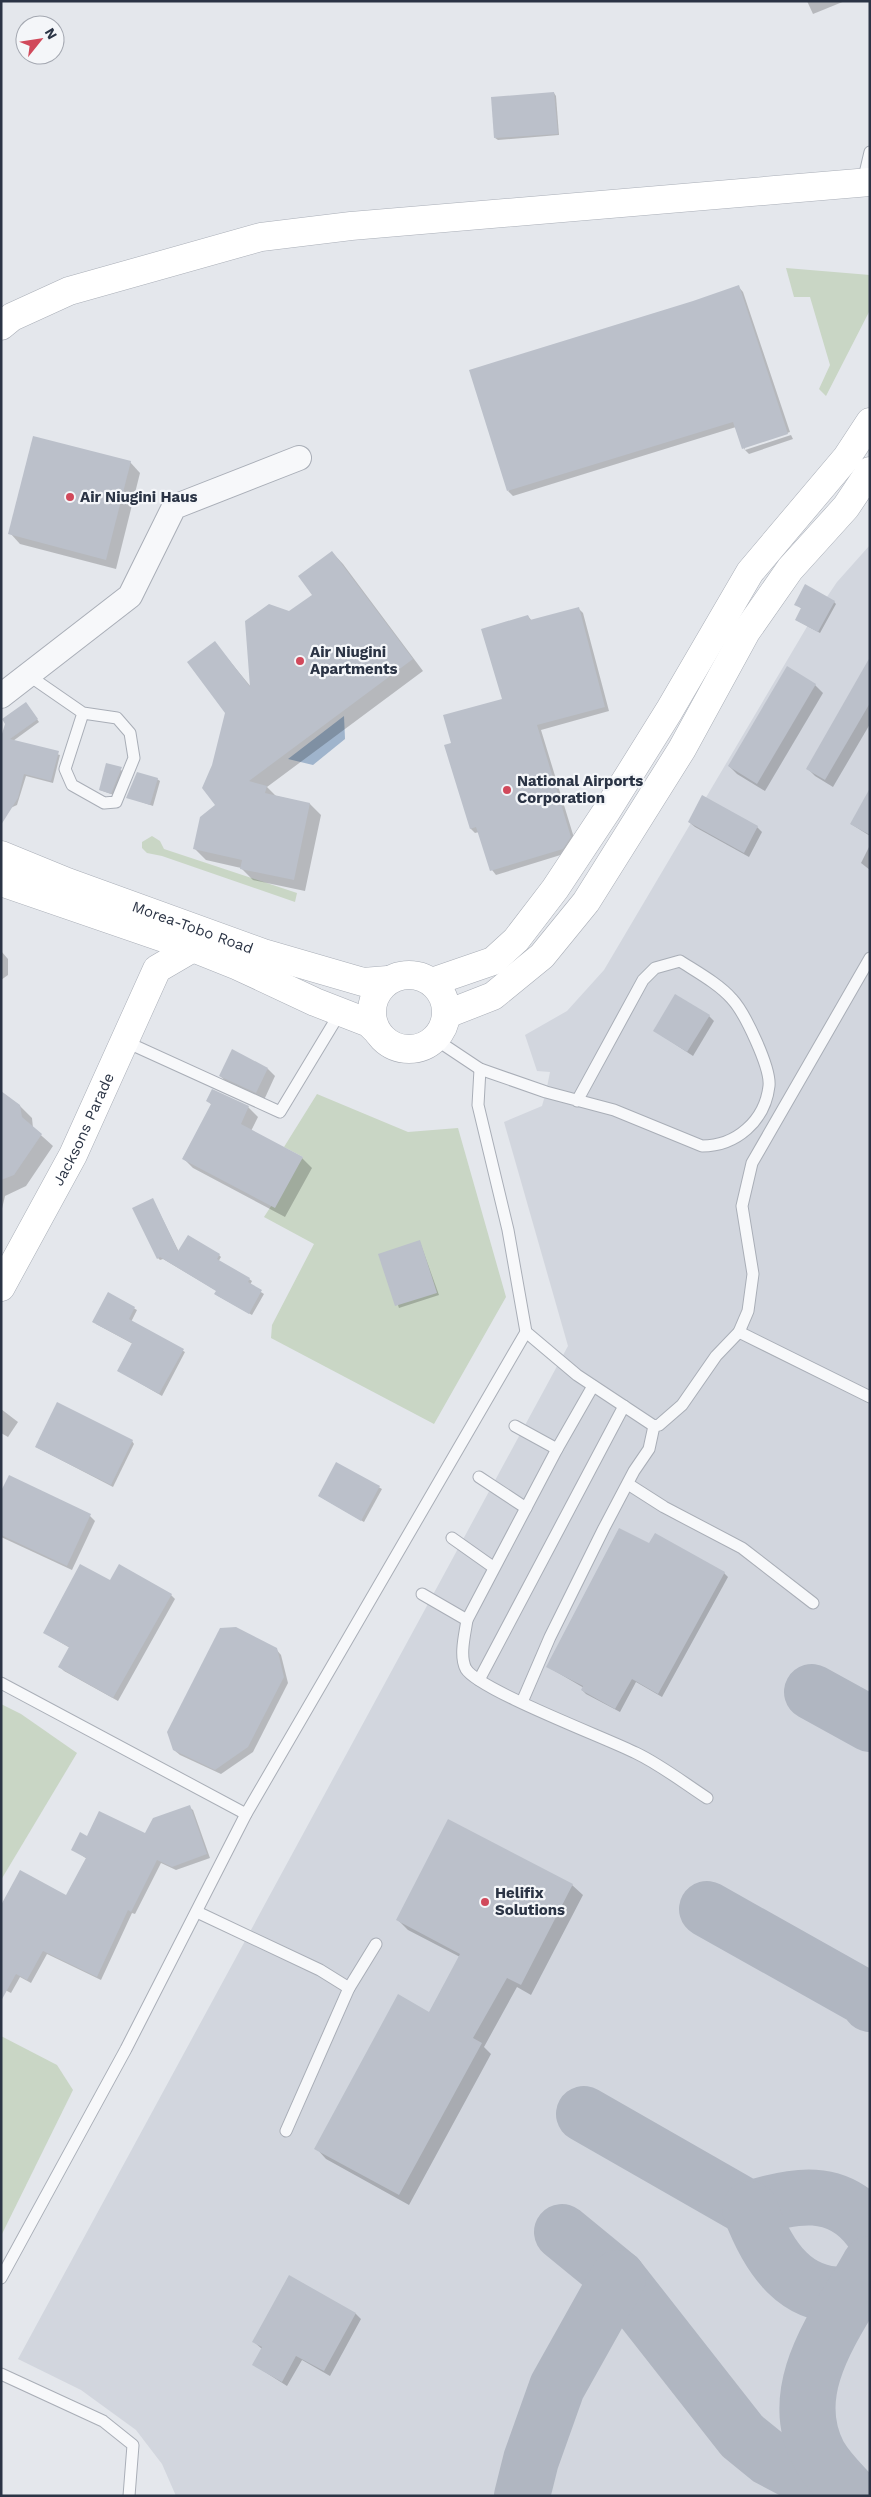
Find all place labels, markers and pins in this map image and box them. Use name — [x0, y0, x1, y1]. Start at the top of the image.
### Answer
place label: Air Niugini Haus — [80, 488, 198, 506]
marker: Air Niugini Haus — [64, 491, 76, 503]
place label: Air Niugini Apartments — [310, 643, 398, 678]
marker: Air Niugini Apartments — [294, 655, 306, 667]
place label: National Airports Corporation — [517, 772, 643, 807]
marker: National Airports Corporation — [501, 784, 513, 796]
place label: Helifix Solutions — [495, 1884, 565, 1919]
marker: Helifix Solutions — [479, 1896, 491, 1908]

